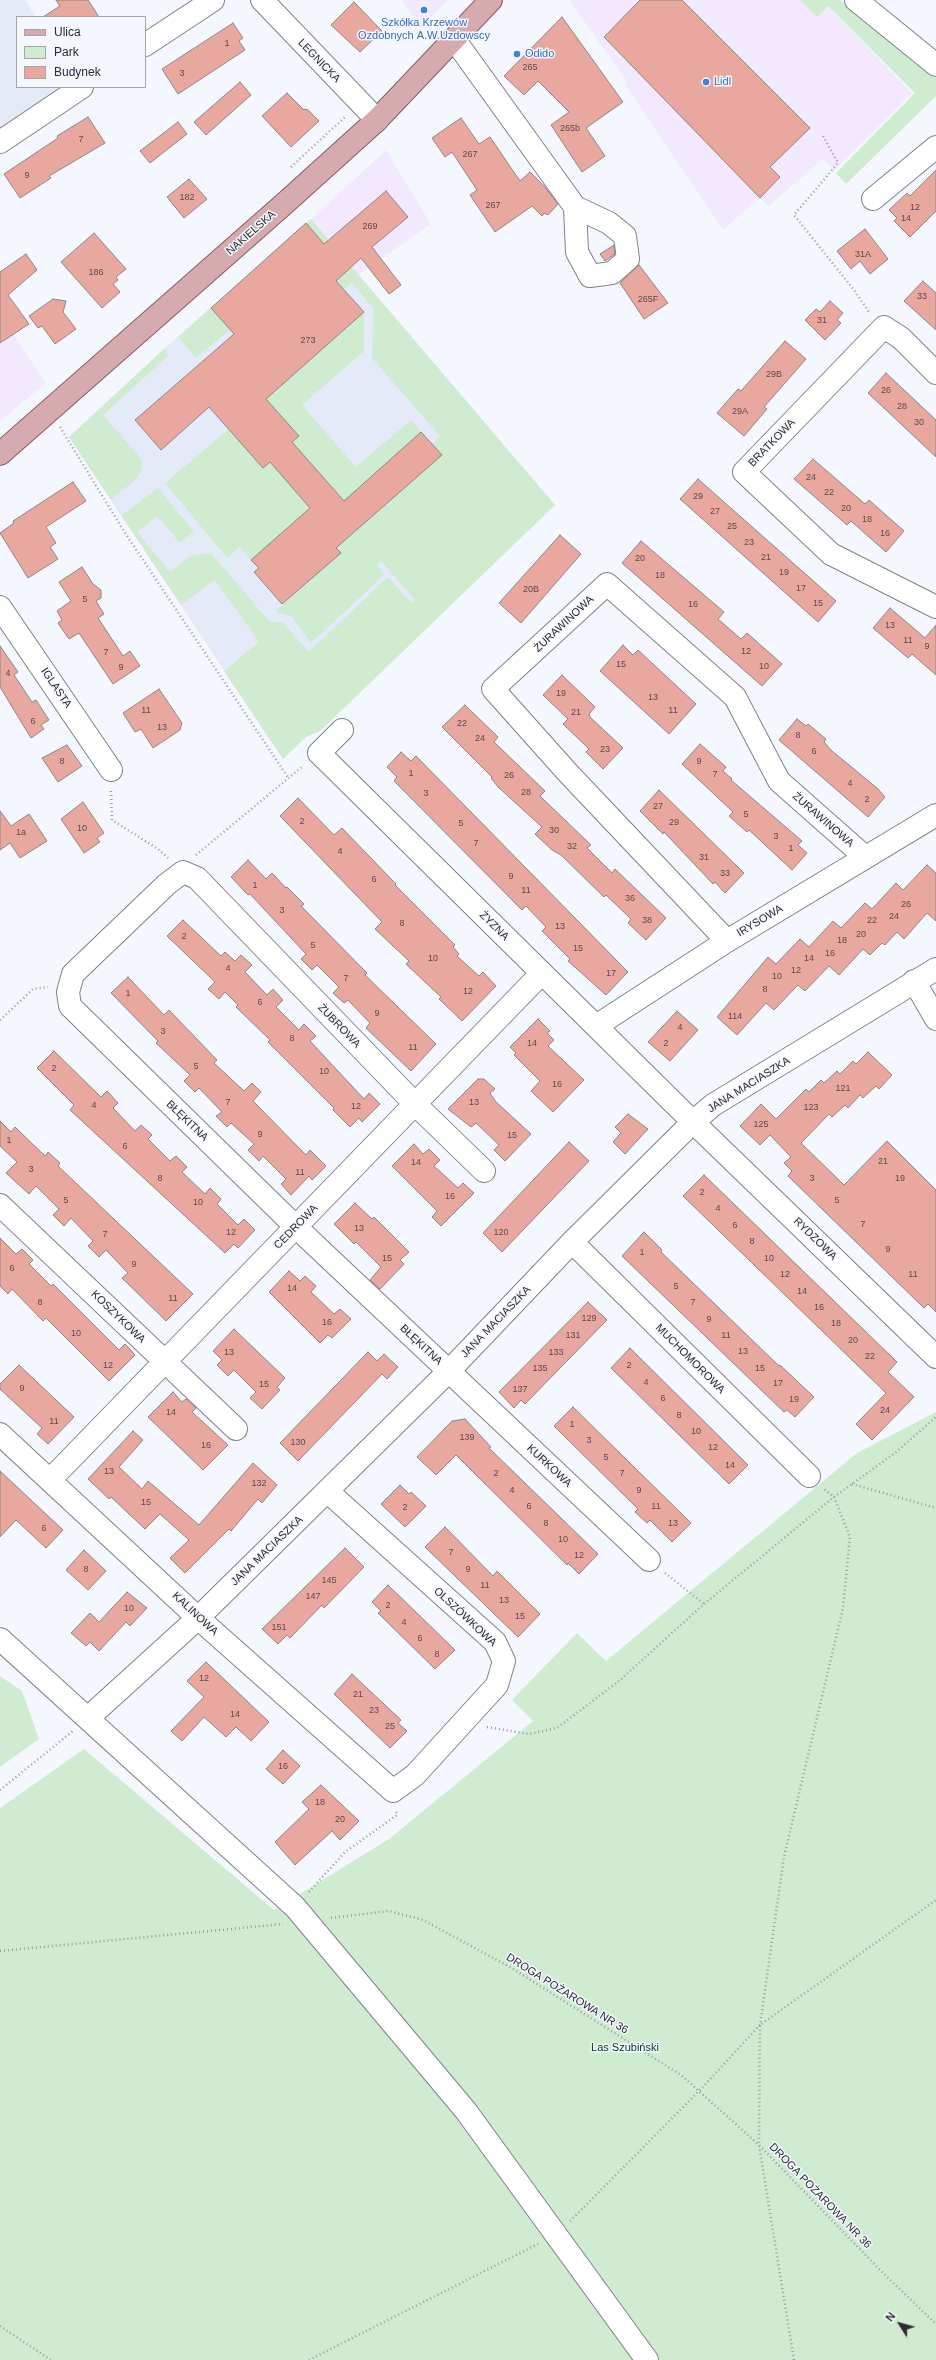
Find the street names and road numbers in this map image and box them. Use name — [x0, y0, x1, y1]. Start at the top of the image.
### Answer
street label: LEGNICKA — [295, 36, 343, 86]
street label: NAKIELSKA — [224, 208, 278, 258]
street label: BRATKOWA — [746, 416, 798, 470]
street label: ŻURAWINOWA — [531, 593, 597, 655]
street label: IGLASTA — [38, 665, 74, 711]
street label: ŻURAWINOWA — [790, 790, 856, 850]
street label: IRYSOWA — [735, 902, 785, 940]
street label: ŻYZNA — [477, 909, 511, 943]
street label: ŻUBROWA — [315, 1001, 363, 1051]
street label: JANA MACIASZKA — [705, 1054, 793, 1116]
street label: BŁĘKITNA — [163, 1098, 211, 1144]
street label: CEDROWA — [271, 1202, 321, 1252]
street label: RYDZOWA — [790, 1215, 840, 1263]
street label: JANA MACIASZKA — [458, 1283, 534, 1361]
street label: KOSZYKOWA — [88, 1288, 148, 1346]
street label: MUCHOMOROWA — [652, 1321, 728, 1397]
street label: BŁĘKITNA — [397, 1322, 445, 1368]
street label: KURKOWA — [524, 1442, 574, 1490]
street label: JANA MACIASZKA — [228, 1513, 306, 1589]
street label: OLSZÓWKOWA — [431, 1585, 499, 1649]
street label: KALINOWA — [169, 1590, 221, 1638]
street label: DROGA POŻAROWA NR 36 — [504, 1951, 630, 2037]
street label: DROGA POŻAROWA NR 36 — [766, 2141, 874, 2251]

